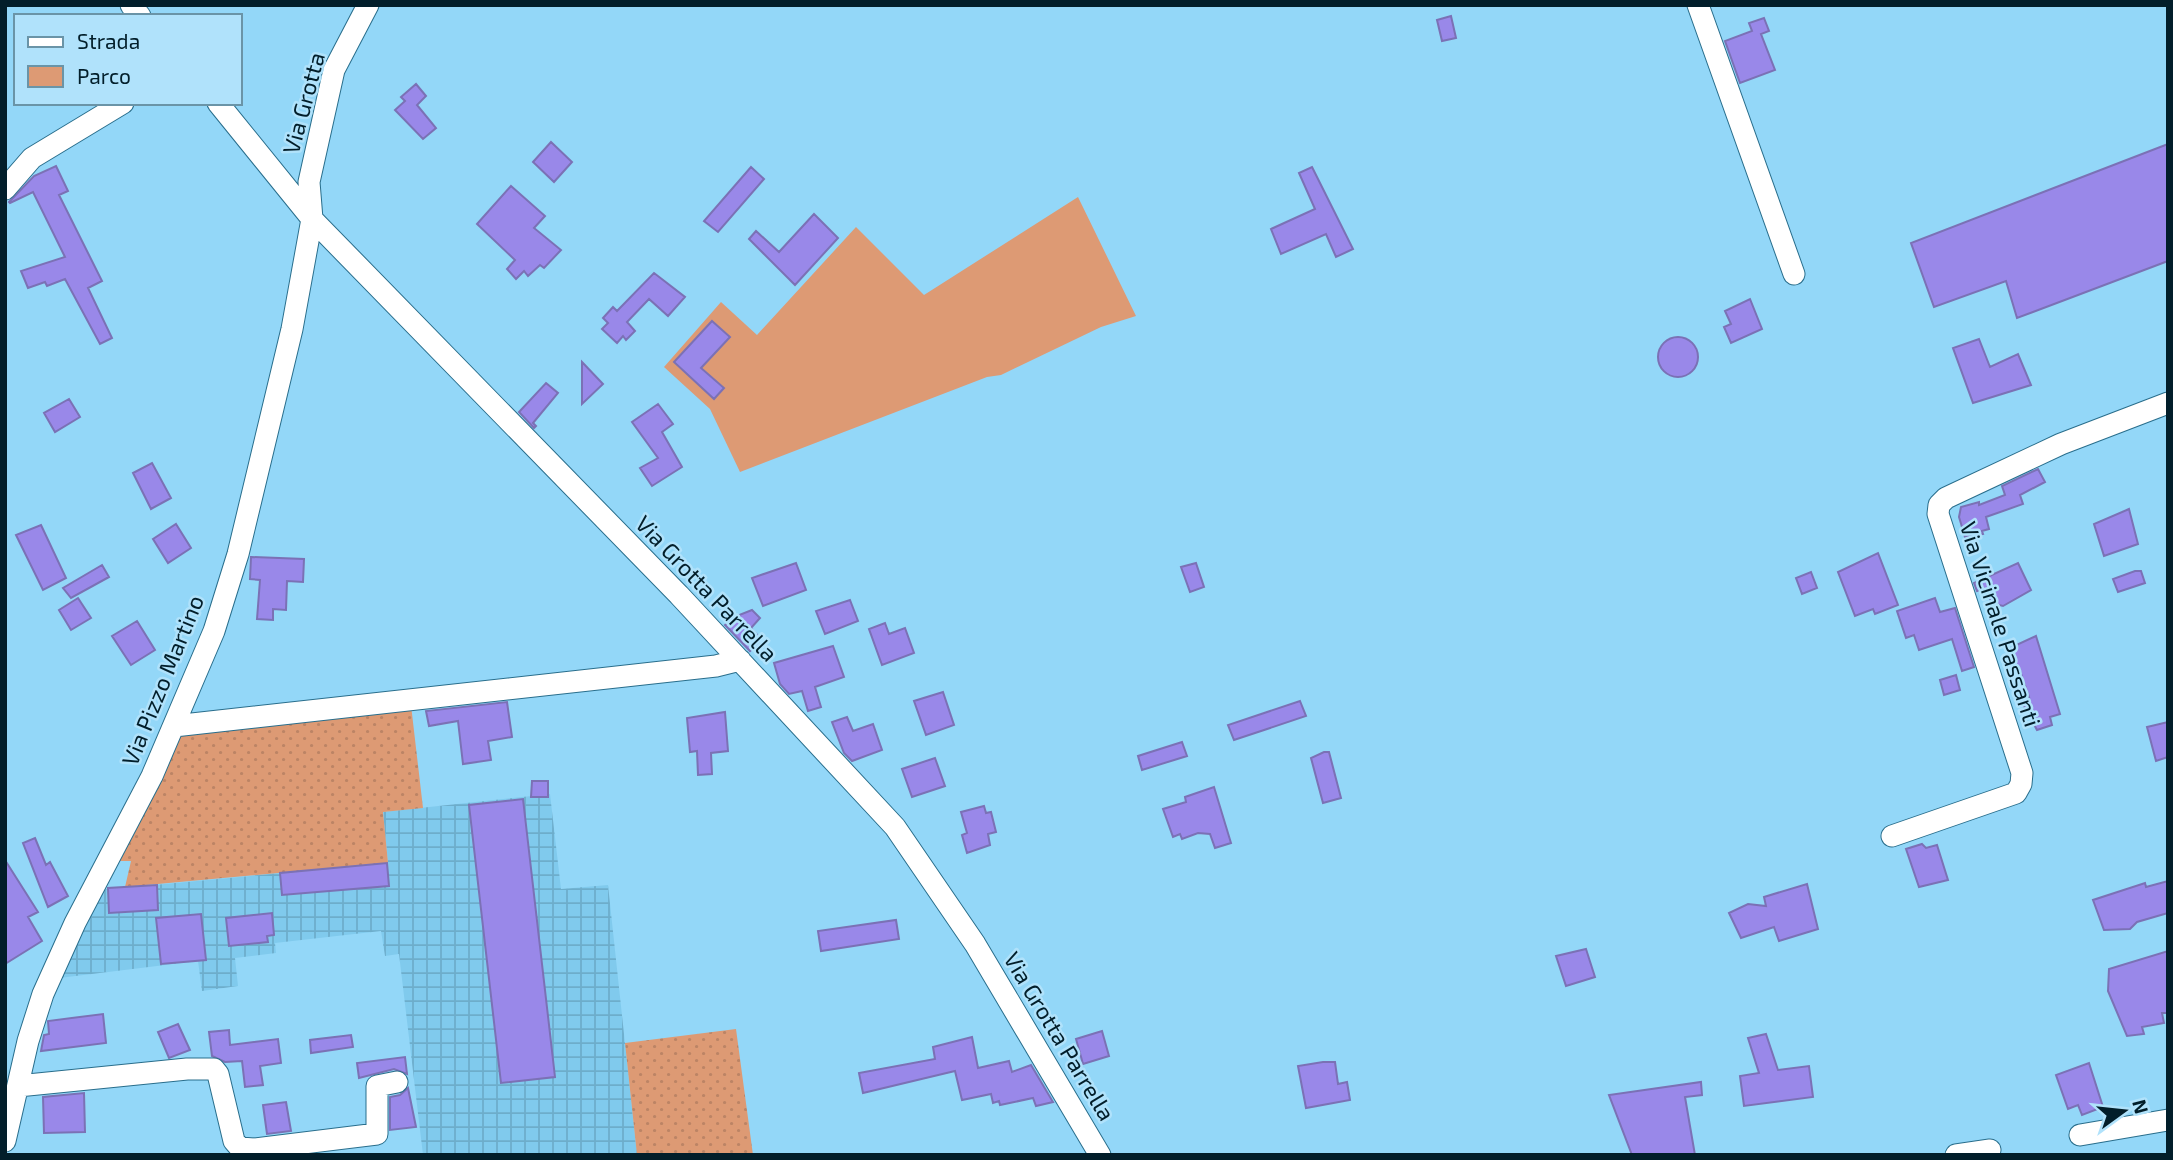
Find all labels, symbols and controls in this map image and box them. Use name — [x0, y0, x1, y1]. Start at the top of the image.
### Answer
legend — [14, 14, 242, 105]
text: Strada — [77, 28, 140, 53]
street label: Via Grotta — [276, 49, 330, 157]
text: Parco — [77, 63, 131, 88]
street label: Via Grotta Parrella — [630, 509, 784, 667]
street label: Via Vicinale Passanti — [1955, 518, 2047, 730]
street label: Via Pizzo Martino — [115, 591, 209, 769]
street label: Via Grotta Parrella — [999, 946, 1121, 1126]
north arrow — [2089, 1076, 2159, 1146]
text: N — [2128, 1097, 2154, 1116]

